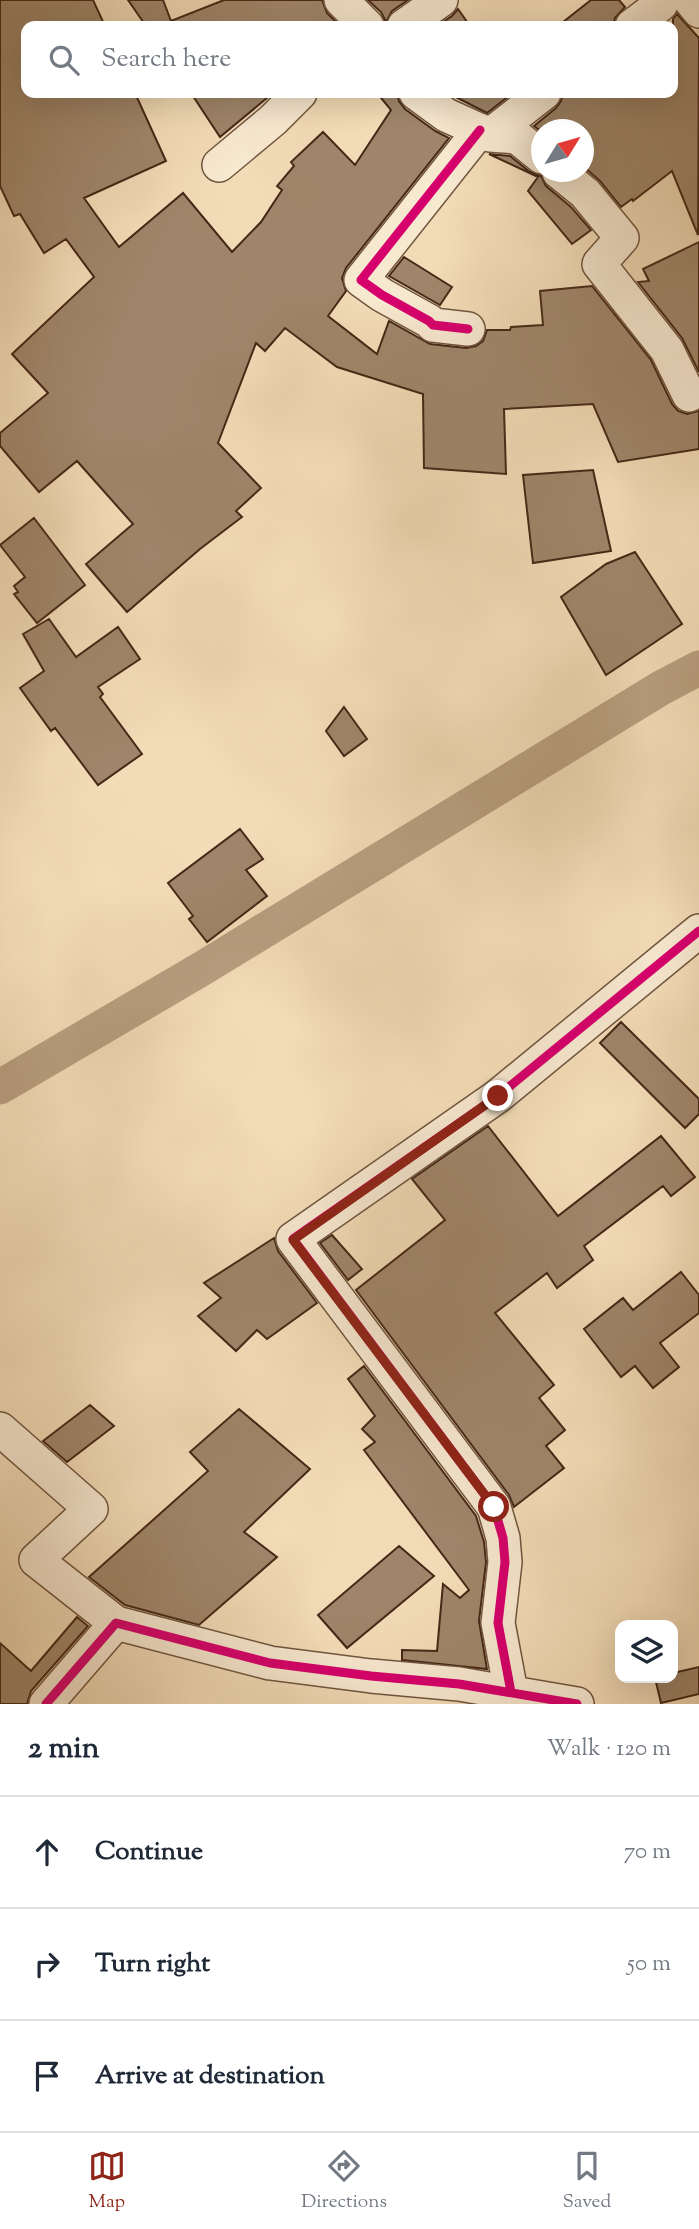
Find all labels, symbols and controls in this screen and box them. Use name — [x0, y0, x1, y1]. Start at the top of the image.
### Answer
search box — [21, 21, 678, 98]
icon: search — [45, 41, 83, 79]
text: Search here — [101, 41, 231, 78]
north arrow — [531, 119, 594, 182]
route end — [482, 1080, 513, 1111]
route start — [478, 1491, 509, 1522]
map controls — [615, 1620, 678, 1683]
button: layers — [615, 1620, 678, 1683]
text: 2 min — [28, 1728, 100, 1771]
text: Walk · 120 m — [547, 1733, 671, 1766]
icon: ahead — [28, 1833, 66, 1871]
text: Continue — [95, 1834, 203, 1871]
text: 70 m — [624, 1836, 671, 1869]
icon: right — [28, 1945, 66, 1983]
text: Turn right — [95, 1946, 210, 1983]
text: 50 m — [627, 1948, 671, 1981]
icon: arrive — [28, 2057, 66, 2095]
text: Arrive at destination — [95, 2058, 325, 2095]
tab: Map — [88, 2147, 126, 2216]
tab: Directions — [301, 2147, 387, 2216]
tab: Saved — [562, 2147, 611, 2216]

